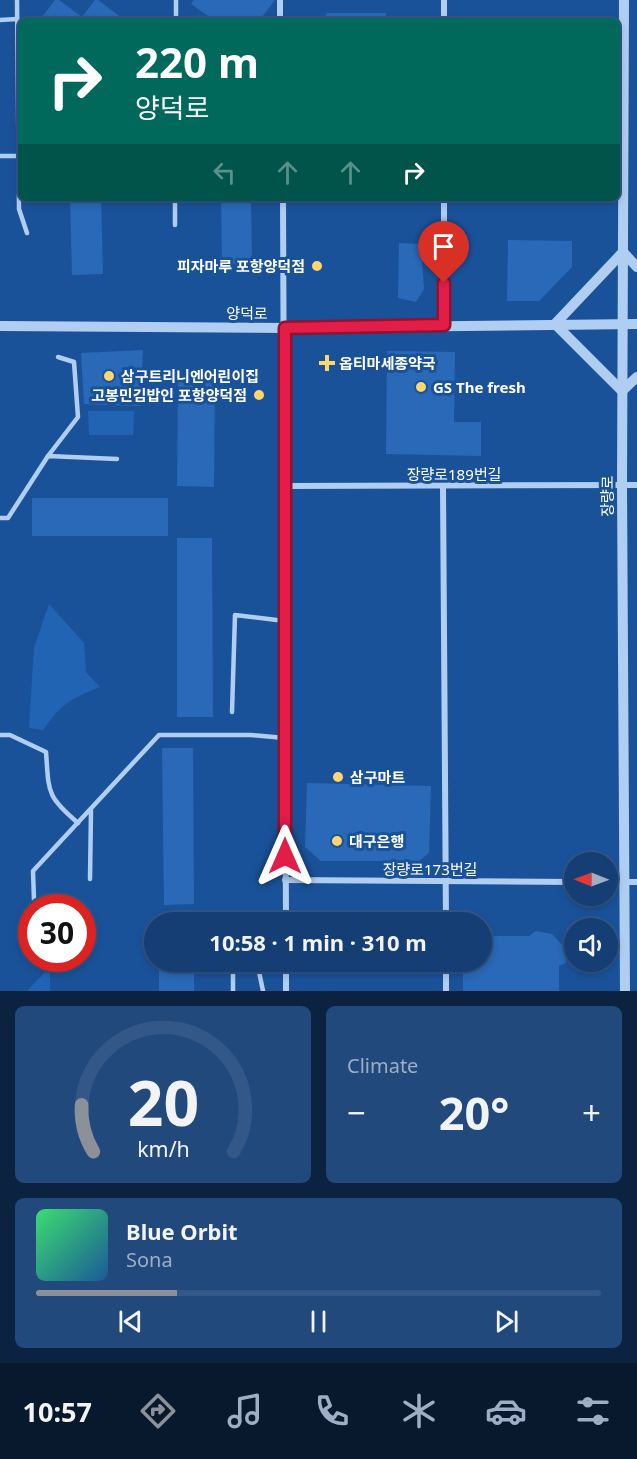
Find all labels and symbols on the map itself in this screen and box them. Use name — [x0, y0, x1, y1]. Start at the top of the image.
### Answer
pin — [418, 221, 469, 283]
place label: 피자마루 포항양덕점 — [177, 256, 305, 276]
marker: 피자마루 포항양덕점 — [310, 259, 324, 273]
street label: 양덕로 — [226, 303, 268, 323]
place label: 옵티마세종약국 — [339, 353, 436, 373]
marker: 옵티마세종약국 — [320, 356, 334, 370]
place label: 삼구트리니엔어린이집 — [121, 366, 259, 386]
marker: 삼구트리니엔어린이집 — [102, 369, 116, 383]
place label: GS The fresh — [433, 377, 526, 397]
marker: GS The fresh — [414, 380, 428, 394]
place label: 고봉민김밥인 포항양덕점 — [91, 385, 247, 405]
marker: 고봉민김밥인 포항양덕점 — [252, 388, 266, 402]
street label: 장량로189번길 — [407, 464, 501, 484]
street label: 장량로 — [597, 475, 617, 517]
place label: 삼구마트 — [350, 767, 405, 787]
marker: 삼구마트 — [331, 770, 345, 784]
position arrow — [253, 824, 317, 888]
place label: 대구은행 — [349, 831, 404, 851]
marker: 대구은행 — [330, 834, 344, 848]
north arrow — [564, 852, 618, 906]
street label: 장량로173번길 — [383, 859, 477, 879]
speed limit sign: 30 — [18, 894, 96, 972]

